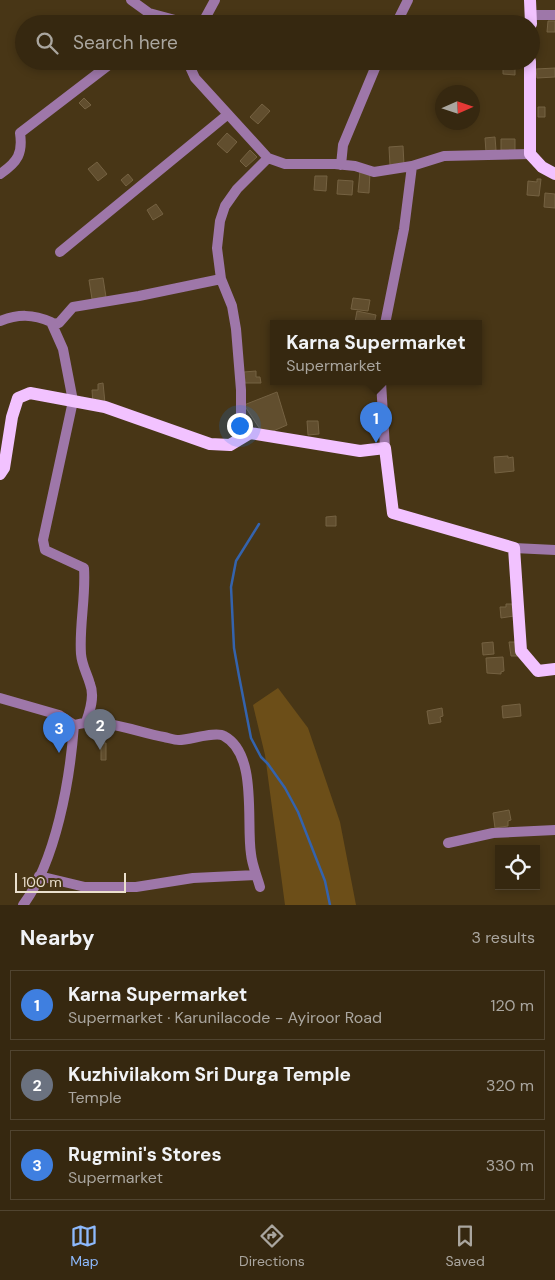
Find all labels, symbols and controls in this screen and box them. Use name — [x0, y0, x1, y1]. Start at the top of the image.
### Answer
search box — [15, 15, 540, 70]
icon: search — [33, 29, 61, 57]
text: Search here — [73, 30, 178, 55]
north arrow — [435, 85, 480, 130]
popup — [270, 320, 482, 385]
text: Karna Supermarket — [286, 330, 466, 355]
text: Supermarket — [286, 355, 381, 376]
pin: 1 — [360, 402, 392, 443]
your location — [227, 413, 253, 439]
pin: 2 — [84, 709, 116, 750]
pin: 3 — [43, 712, 75, 753]
map controls — [495, 845, 540, 890]
button: locate — [495, 845, 540, 890]
scale bar — [15, 870, 126, 893]
text: 100 m — [22, 873, 62, 891]
text: Nearby — [20, 924, 94, 952]
text: 3 results — [472, 927, 535, 948]
text: Karna Supermarket — [68, 982, 247, 1007]
text: 1 — [34, 995, 40, 1016]
text: 120 m — [490, 995, 534, 1016]
text: Supermarket · Karunilacode - Ayiroor Road — [68, 1007, 382, 1028]
text: Kuzhivilakom Sri Durga Temple — [68, 1062, 351, 1087]
text: 2 — [32, 1075, 42, 1096]
text: 320 m — [486, 1075, 534, 1096]
text: Temple — [68, 1087, 122, 1108]
text: Rugmini's Stores — [68, 1142, 222, 1167]
text: 3 — [32, 1155, 42, 1176]
text: 330 m — [486, 1155, 534, 1176]
text: Supermarket — [68, 1167, 163, 1188]
tab: Map — [70, 1222, 98, 1270]
tab: Directions — [239, 1222, 305, 1270]
tab: Saved — [445, 1222, 485, 1270]

